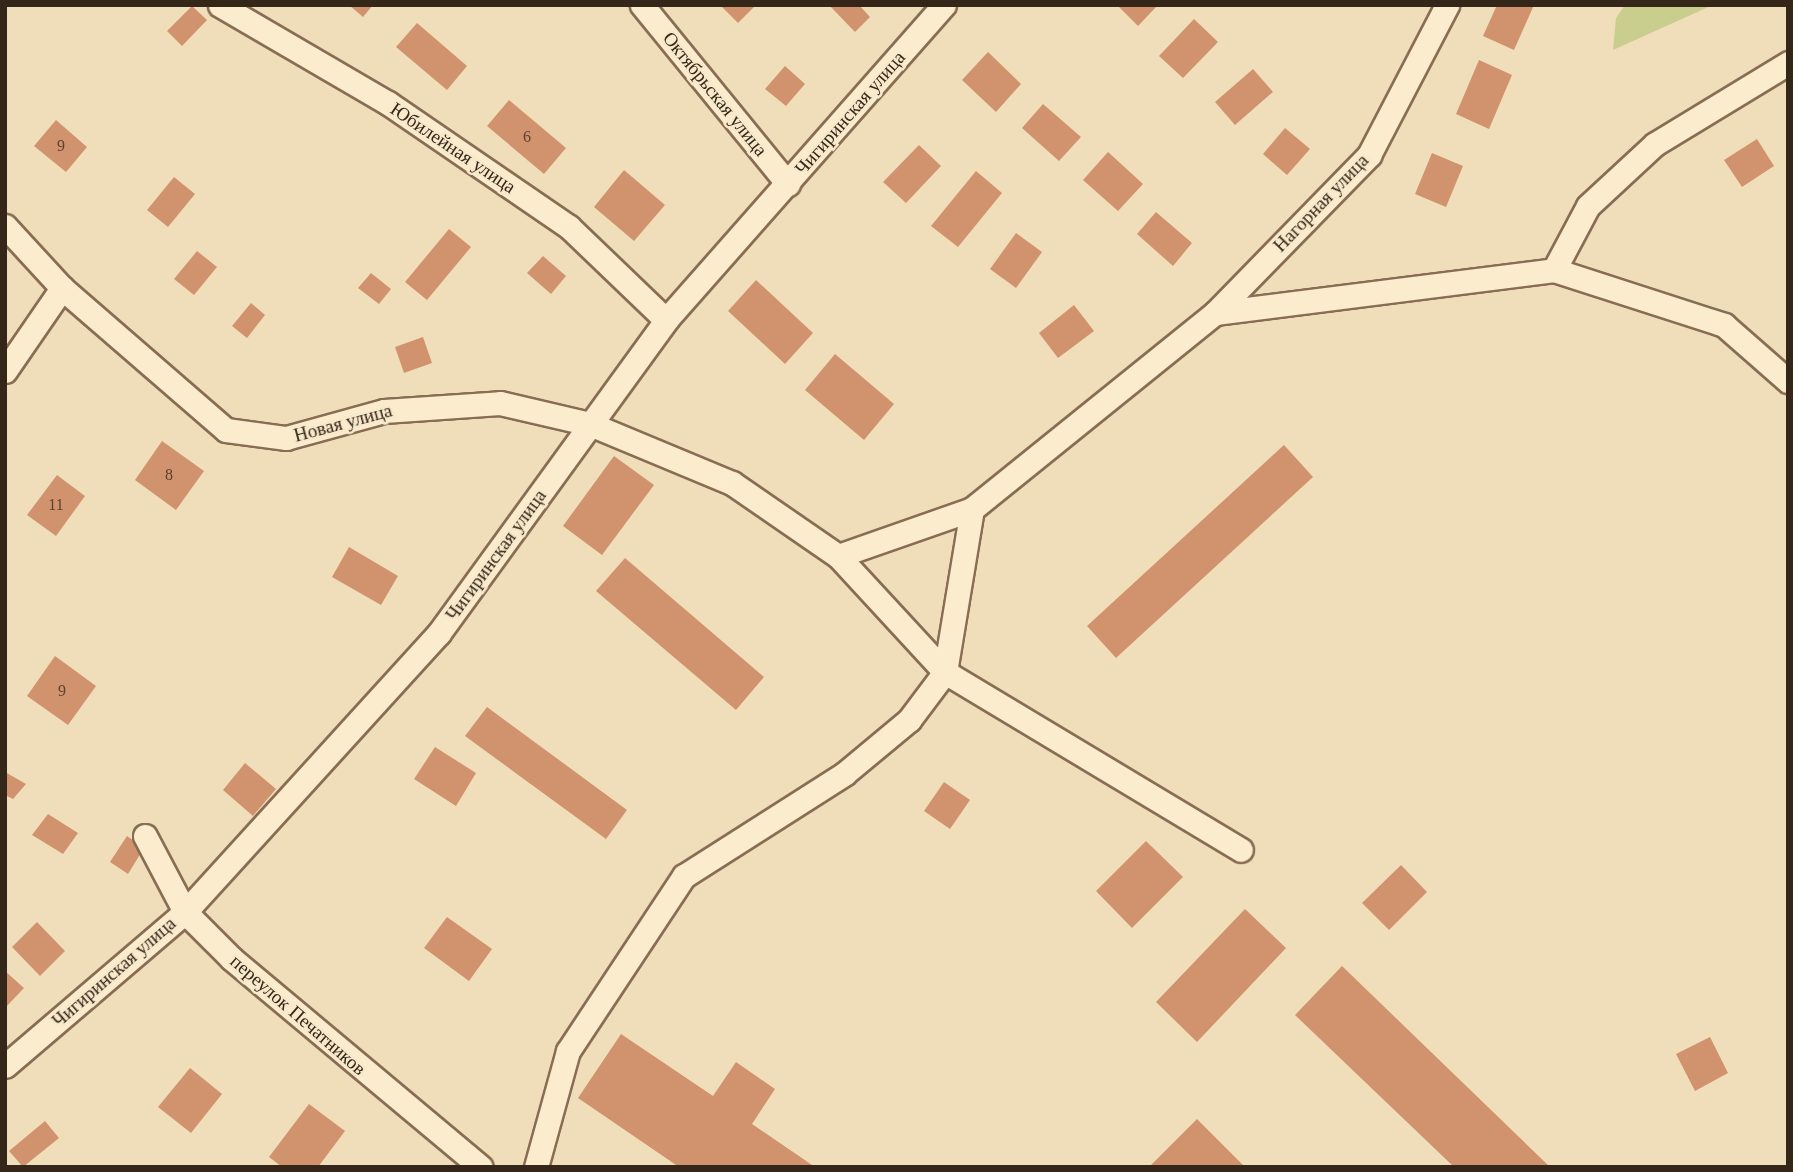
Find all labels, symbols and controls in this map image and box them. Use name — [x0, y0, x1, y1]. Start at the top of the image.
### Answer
street label: Октябрьская улица — [658, 27, 772, 161]
street label: Чигиринская улица — [790, 46, 910, 180]
street label: Юбилейная улица — [386, 98, 520, 198]
house number: 6 — [523, 127, 531, 147]
house number: 9 — [57, 136, 65, 156]
street label: Нагорная улица — [1269, 149, 1373, 257]
street label: Новая улица — [291, 399, 395, 447]
house number: 8 — [165, 465, 173, 485]
street label: Чигиринская улица — [441, 485, 551, 625]
house number: 11 — [48, 495, 64, 515]
house number: 9 — [58, 681, 66, 701]
street label: Чигиринская улица — [47, 912, 181, 1032]
street label: переулок Печатников — [226, 950, 370, 1080]

